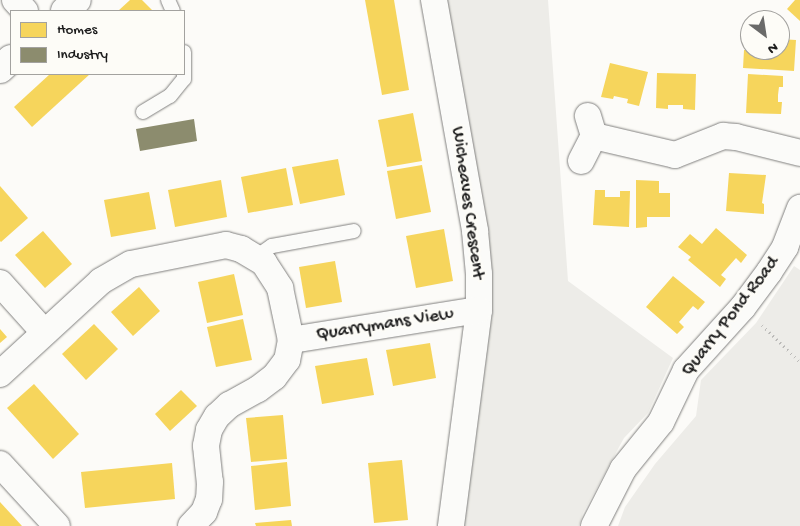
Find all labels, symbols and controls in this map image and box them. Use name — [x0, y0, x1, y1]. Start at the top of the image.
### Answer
legend — [10, 10, 185, 75]
north arrow — [740, 10, 790, 60]
text: Homes — [57, 21, 97, 39]
text: N — [764, 38, 781, 57]
text: Industry — [57, 46, 108, 64]
street label: Wicheaves Crescent — [445, 125, 489, 281]
street label: Quarry Pond Road — [677, 252, 785, 382]
street label: Quarrymans View — [315, 303, 455, 347]

